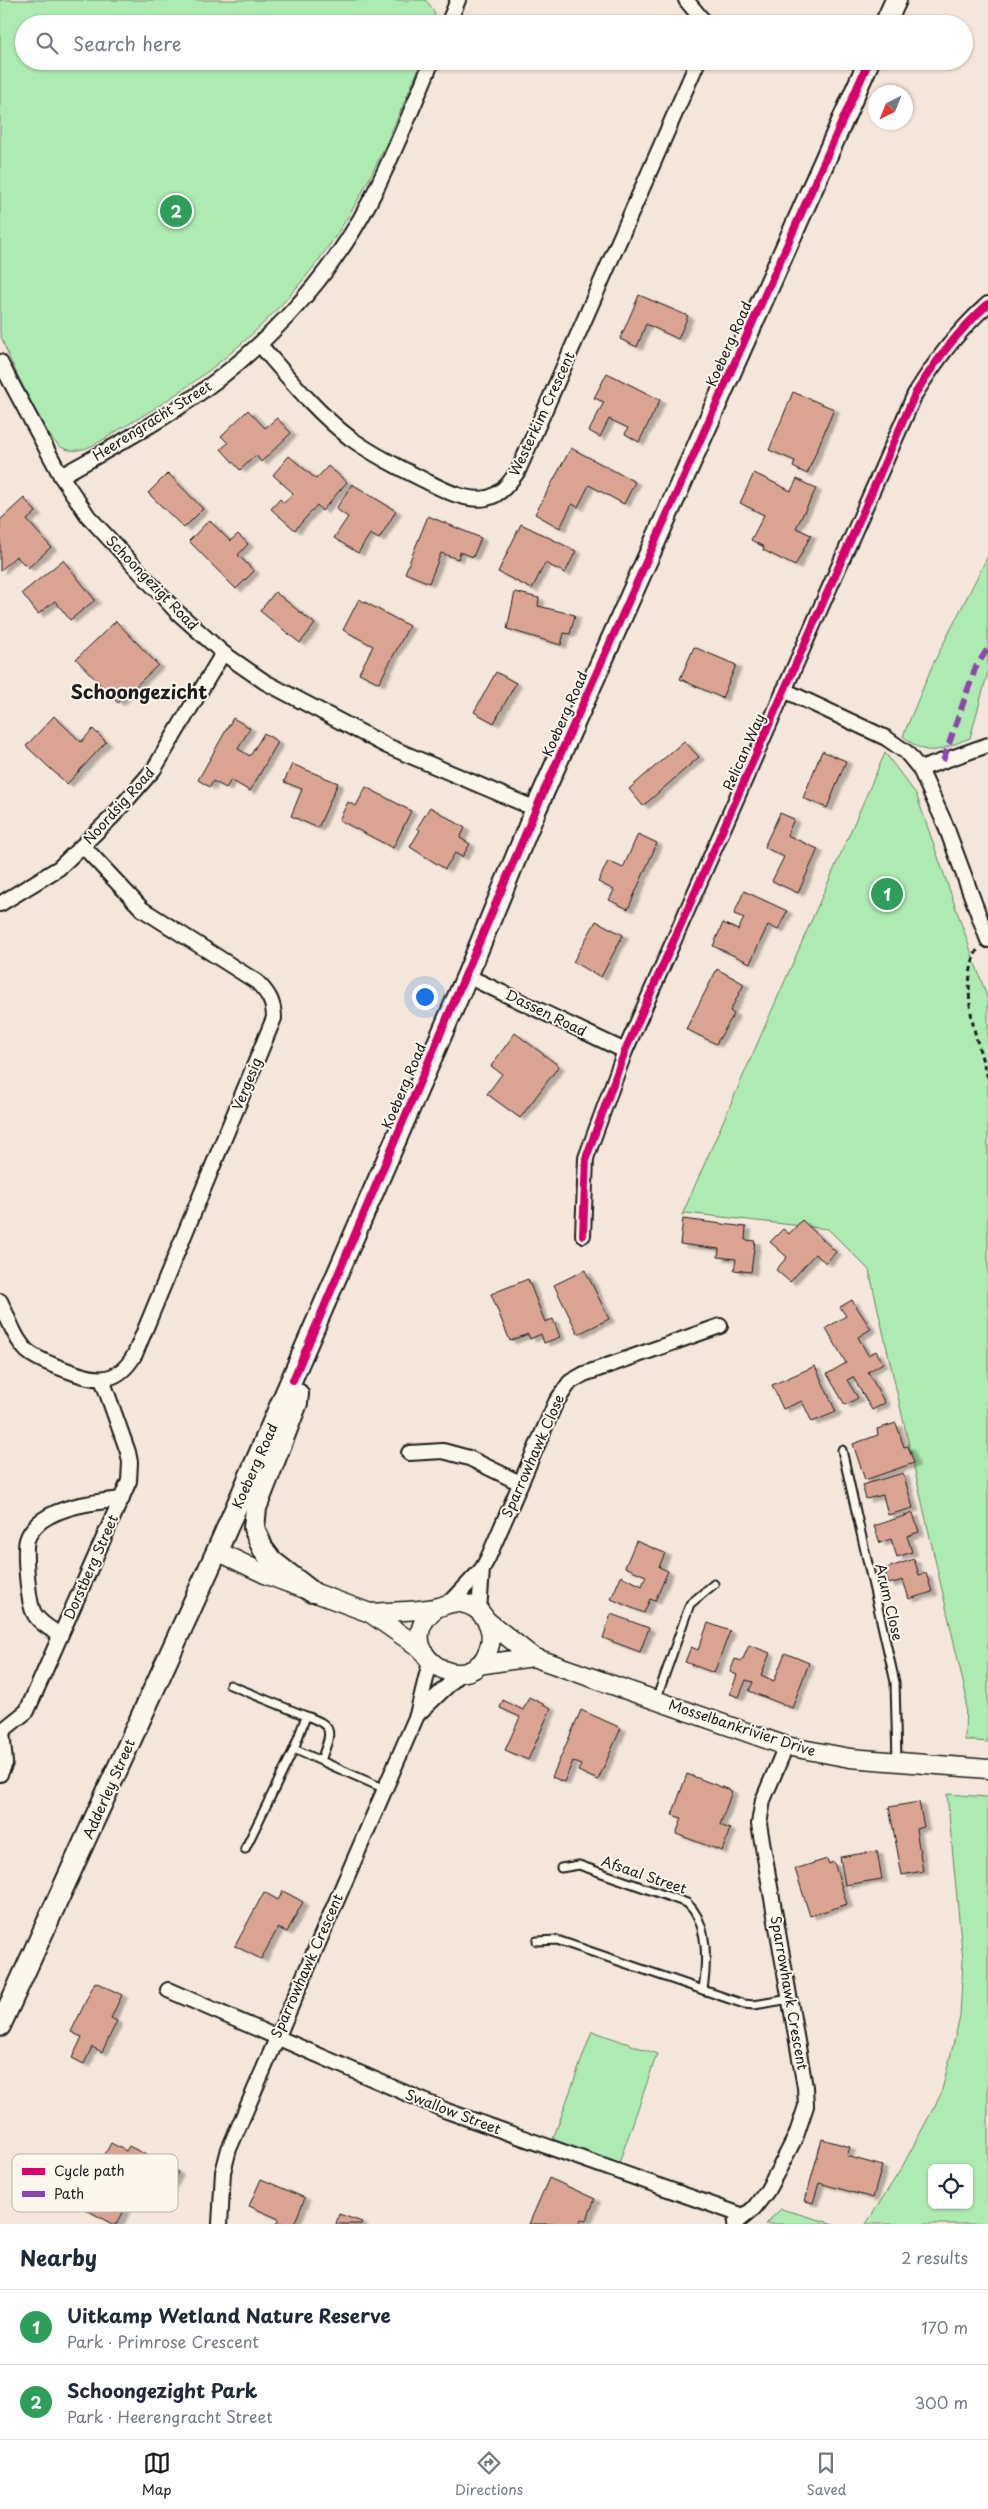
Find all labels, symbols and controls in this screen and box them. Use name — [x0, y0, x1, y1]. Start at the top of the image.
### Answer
search box — [15, 15, 973, 70]
icon: search — [33, 29, 61, 57]
text: Search here — [73, 29, 182, 57]
north arrow — [868, 85, 913, 130]
pin: 2 — [160, 192, 192, 230]
street label: Koeberg Road — [700, 298, 757, 390]
street label: Westerkim Crescent — [503, 348, 580, 479]
street label: Heerengracht Street — [88, 375, 215, 466]
street label: Schoongezigt Road — [101, 530, 203, 635]
street label: Koeberg Road — [536, 668, 593, 760]
district label: Schoongezicht — [70, 677, 208, 705]
street label: Pelican Way — [717, 710, 770, 794]
street label: Noordsig Road — [78, 762, 159, 849]
pin: 1 — [871, 875, 903, 913]
your location — [412, 984, 438, 1010]
street label: Dassen Road — [502, 984, 590, 1041]
street label: Koeberg Road — [376, 1040, 431, 1132]
street label: Vergesig — [226, 1054, 267, 1113]
street label: Sparrowhawk Close — [496, 1391, 569, 1521]
street label: Koeberg Road — [226, 1420, 283, 1512]
street label: Dorstberg Street — [58, 1511, 123, 1623]
street label: Arum Close — [870, 1561, 909, 1643]
street label: Mosselbankrivier Drive — [666, 1694, 818, 1761]
street label: Adderley Street — [77, 1735, 140, 1842]
street label: Afsaal Street — [599, 1850, 690, 1899]
street label: Sparrowhawk Crescent — [265, 1890, 348, 2041]
street label: Sparrowhawk Crescent — [766, 1914, 813, 2072]
street label: Swallow Street — [402, 2084, 504, 2140]
legend — [12, 2154, 178, 2212]
text: Cycle path — [54, 2160, 125, 2181]
map controls — [928, 2164, 973, 2209]
button: locate — [928, 2164, 973, 2209]
text: Path — [54, 2183, 84, 2204]
text: Nearby — [20, 2241, 97, 2273]
text: 2 results — [901, 2245, 968, 2269]
text: Uitkamp Wetland Nature Reserve — [67, 2301, 391, 2329]
text: 1 — [32, 2315, 40, 2339]
text: 170 m — [922, 2315, 968, 2339]
text: Park · Primrose Crescent — [67, 2329, 259, 2353]
text: Schoongezight Park — [67, 2376, 258, 2404]
text: 2 — [30, 2390, 42, 2414]
text: 300 m — [914, 2390, 968, 2414]
text: Park · Heerengracht Street — [67, 2404, 272, 2428]
tab: Map — [142, 2449, 172, 2500]
tab: Directions — [455, 2449, 523, 2500]
tab: Saved — [807, 2449, 846, 2500]

